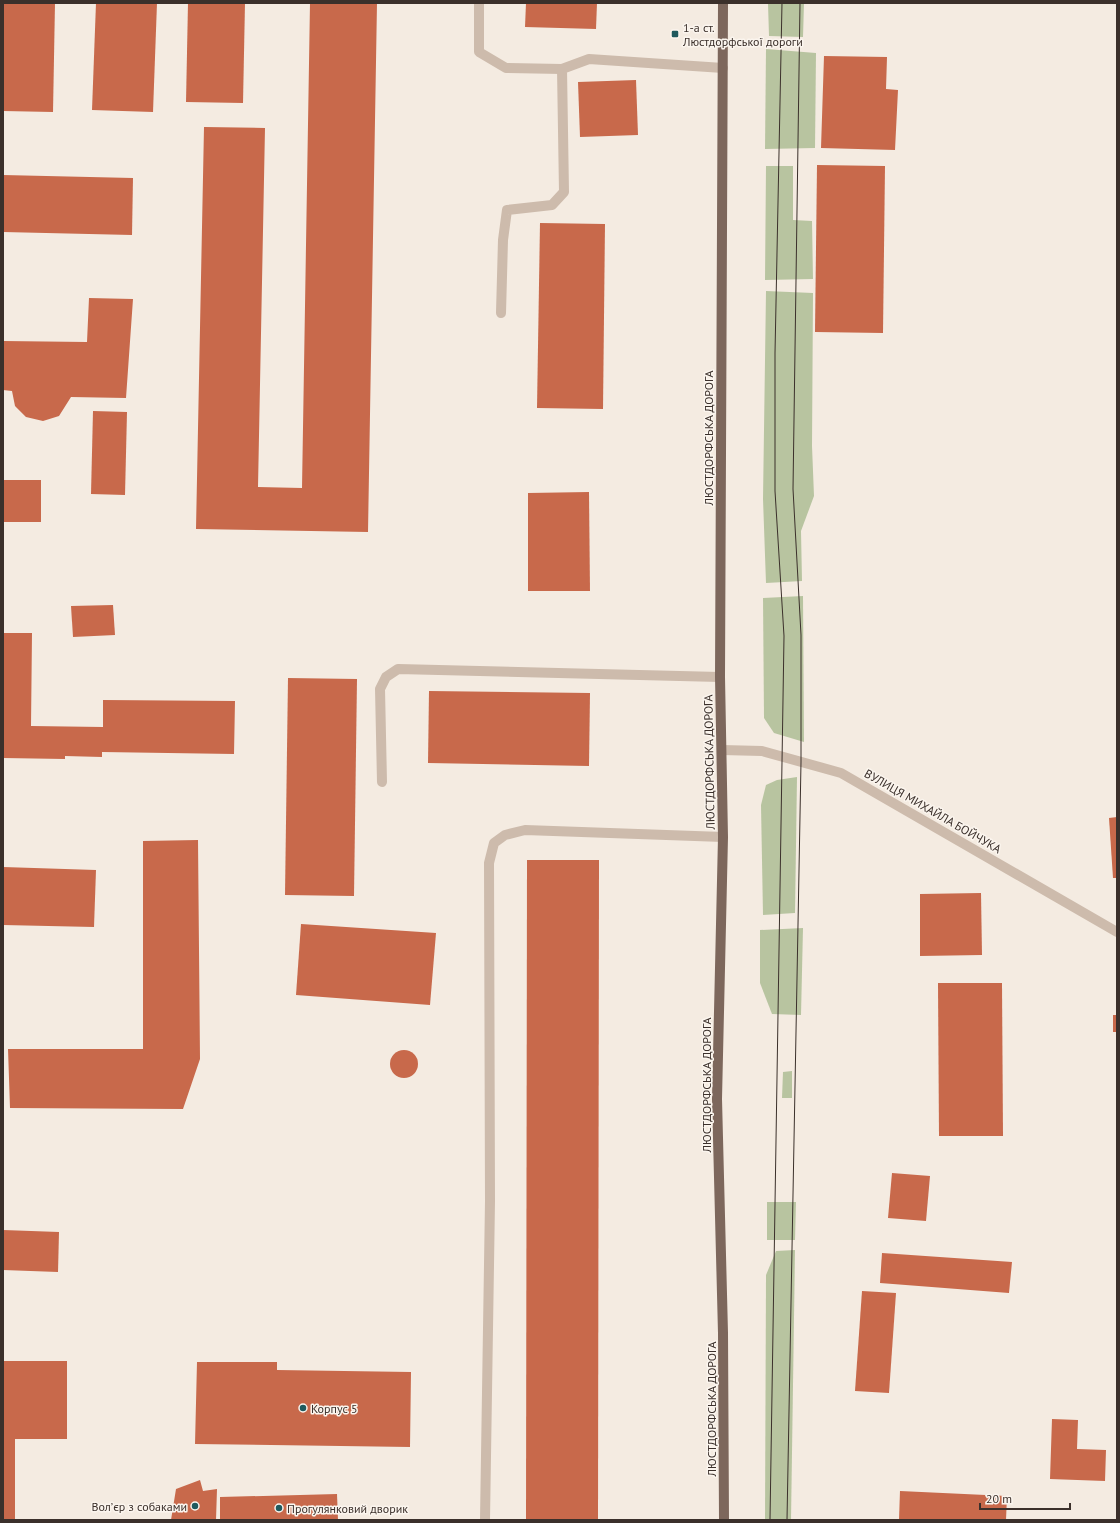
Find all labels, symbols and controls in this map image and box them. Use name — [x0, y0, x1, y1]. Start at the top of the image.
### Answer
place label: 1-а ст. Люстдорфської дороги — [682, 20, 803, 49]
marker: 1-а ст. Люстдорфської дороги — [670, 29, 680, 39]
street label: ЛЮСТДОРФСЬКА ДОРОГА — [701, 370, 716, 507]
street label: ЛЮСТДОРФСЬКА ДОРОГА — [700, 694, 718, 831]
street label: ВУЛИЦЯ МИХАЙЛА БОЙЧУКА — [862, 766, 1004, 856]
street label: ЛЮСТДОРФСЬКА ДОРОГА — [699, 1017, 714, 1154]
street label: ЛЮСТДОРФСЬКА ДОРОГА — [704, 1341, 719, 1478]
place label: Корпус 5 — [311, 1401, 358, 1416]
marker: Корпус 5 — [298, 1403, 308, 1413]
scale bar — [980, 1485, 1070, 1511]
text: 20 m — [986, 1491, 1012, 1506]
place label: Волʼєр з собаками — [91, 1499, 187, 1514]
marker: Волʼєр з собаками — [190, 1501, 200, 1511]
place label: Прогулянковий дворик — [287, 1501, 408, 1516]
marker: Прогулянковий дворик — [274, 1503, 284, 1513]

